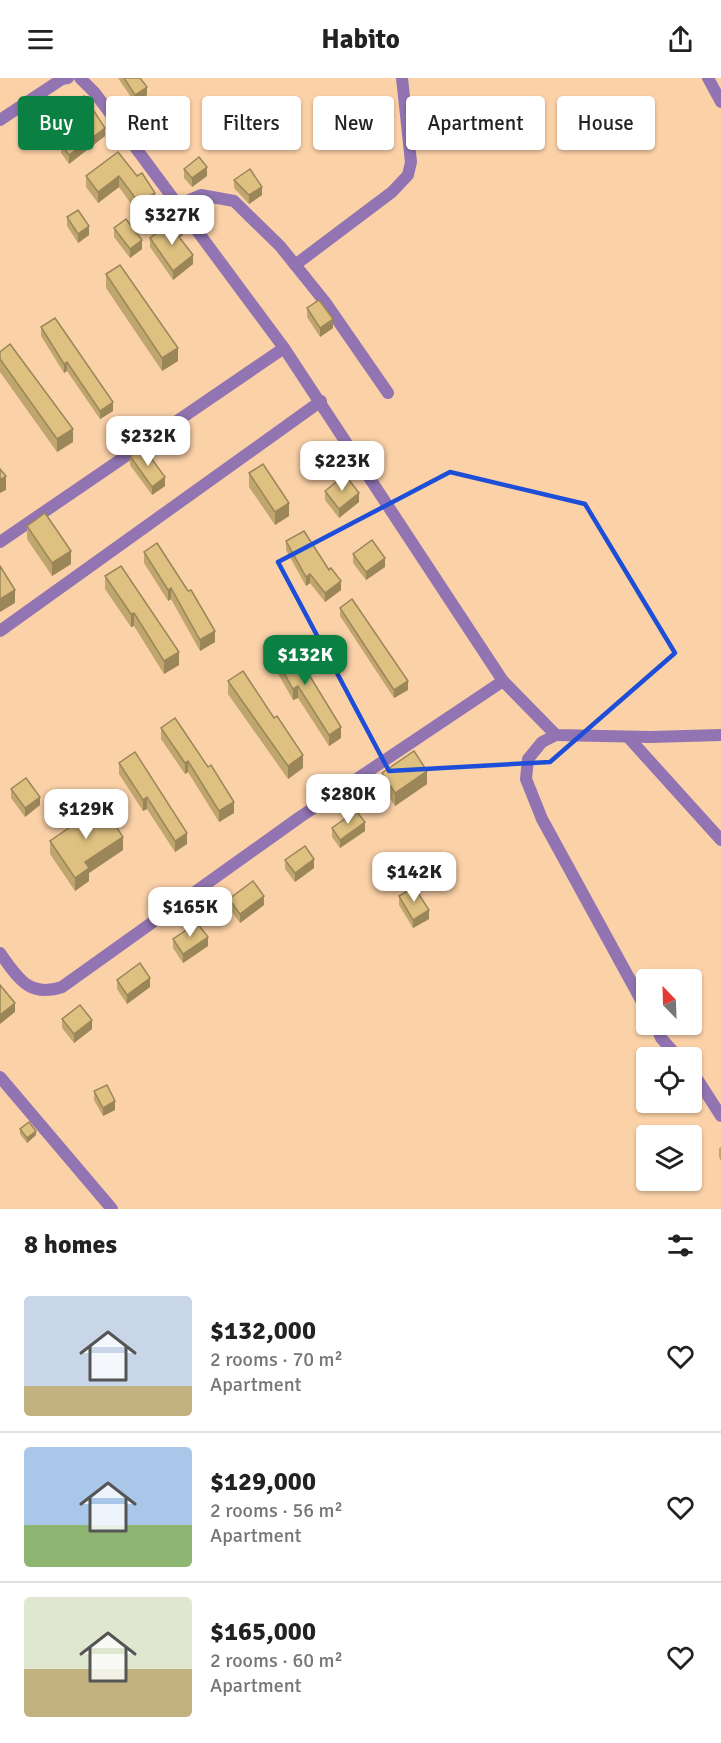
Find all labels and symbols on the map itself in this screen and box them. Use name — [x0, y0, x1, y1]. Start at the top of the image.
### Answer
pin: $327K — [130, 195, 214, 246]
pin: $232K — [106, 416, 190, 467]
pin: $223K — [300, 441, 384, 492]
pin: $132K — [263, 635, 347, 686]
pin: $280K — [306, 774, 390, 825]
pin: $129K — [44, 789, 128, 840]
pin: $142K — [372, 852, 456, 903]
pin: $165K — [148, 887, 232, 938]
north arrow — [636, 969, 702, 1035]

